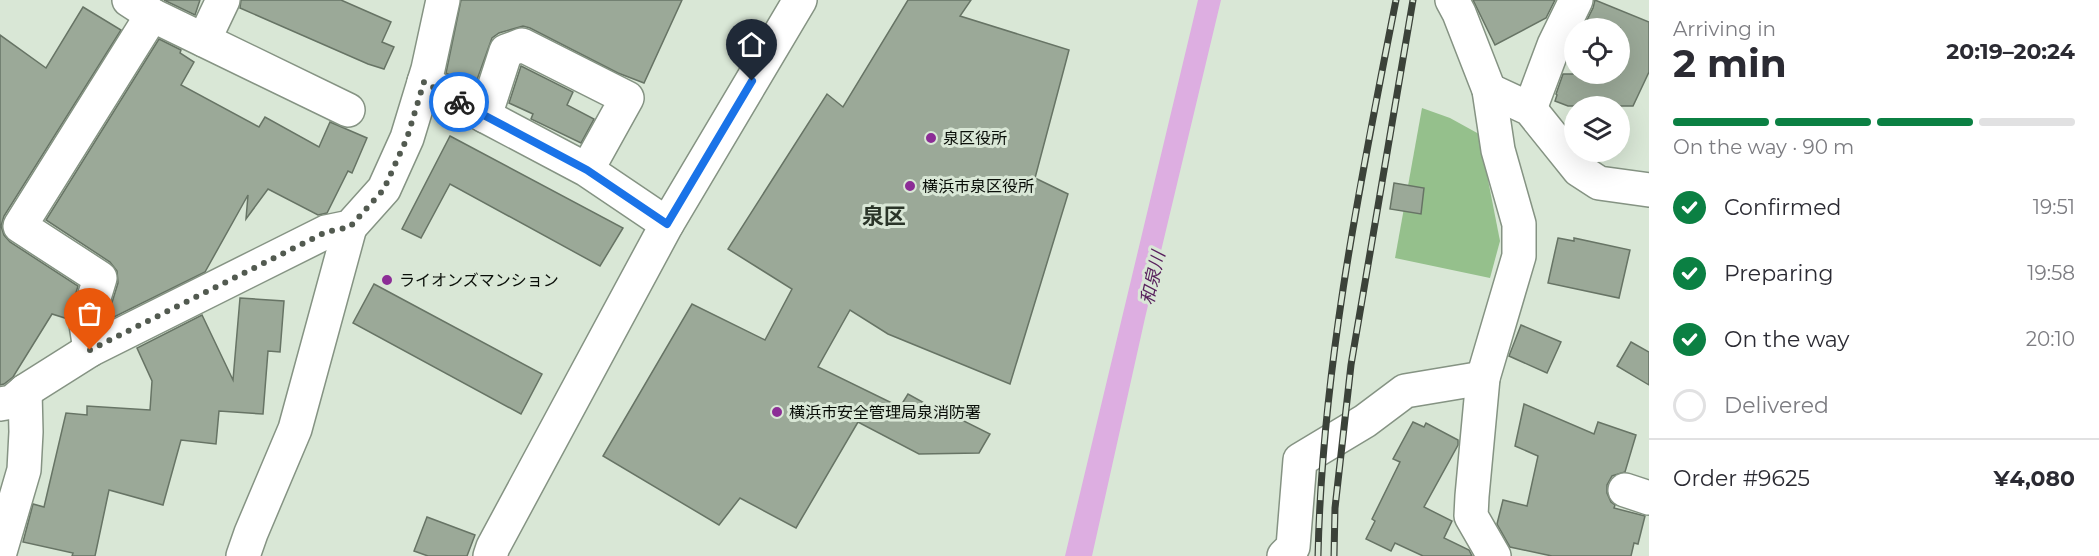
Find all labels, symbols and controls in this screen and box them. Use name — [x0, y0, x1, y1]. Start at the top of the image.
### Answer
text: Arriving in — [1673, 17, 1776, 41]
map controls — [1564, 18, 1630, 162]
button: locate — [1564, 18, 1630, 84]
pin — [726, 19, 777, 81]
icon: home — [735, 28, 768, 61]
text: 20:19–20:24 — [1946, 38, 2075, 65]
text: 2 min — [1673, 39, 1787, 87]
courier — [429, 72, 489, 132]
icon: bike — [443, 86, 476, 119]
button: layers — [1564, 96, 1630, 162]
place label: 泉区役所 — [943, 129, 1007, 148]
marker: 泉区役所 — [924, 131, 938, 145]
text: On the way · 90 m — [1673, 135, 1854, 159]
place label: 横浜市泉区役所 — [922, 177, 1034, 196]
marker: 横浜市泉区役所 — [903, 179, 917, 193]
icon: check — [1673, 191, 1706, 224]
text: Confirmed — [1724, 194, 1841, 221]
text: 19:51 — [2033, 195, 2075, 219]
district label: 泉区 — [862, 203, 906, 230]
water label: 和泉川 — [1136, 247, 1170, 307]
icon: check — [1673, 257, 1706, 290]
text: Preparing — [1724, 260, 1833, 287]
text: 19:58 — [2027, 261, 2075, 285]
place label: ライオンズマンション — [399, 271, 559, 290]
marker: ライオンズマンション — [380, 273, 394, 287]
pin — [64, 288, 115, 350]
icon: bag — [73, 297, 106, 330]
icon: check — [1673, 323, 1706, 356]
text: On the way — [1724, 326, 1849, 353]
text: 20:10 — [2026, 327, 2075, 351]
text: Delivered — [1724, 392, 1829, 419]
place label: 横浜市安全管理局泉消防署 — [789, 403, 981, 422]
marker: 横浜市安全管理局泉消防署 — [770, 405, 784, 419]
text: Order #9625 — [1673, 465, 1810, 492]
text: ¥4,080 — [1994, 465, 2075, 492]

